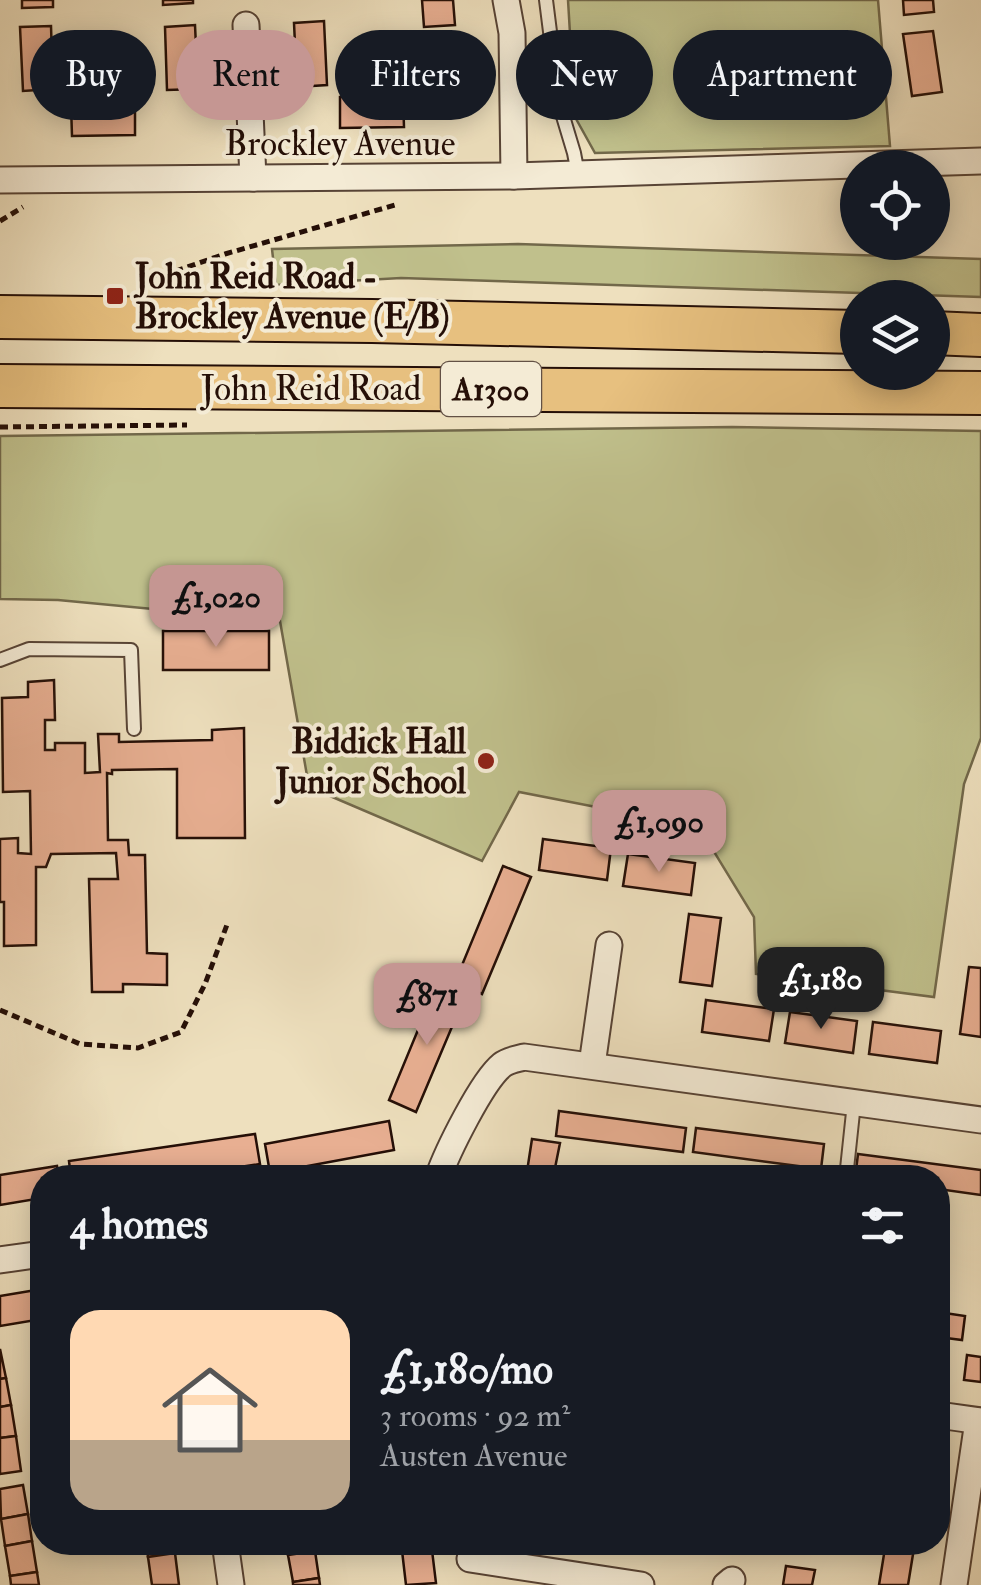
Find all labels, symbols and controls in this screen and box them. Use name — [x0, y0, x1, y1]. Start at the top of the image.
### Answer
chip: Buy — [30, 30, 156, 120]
chip: Rent — [176, 30, 315, 120]
chip: Filters — [335, 30, 496, 120]
chip: New — [516, 30, 653, 120]
chip: Apartment — [673, 30, 892, 120]
street label: Brockley Avenue — [225, 122, 455, 166]
map controls — [840, 150, 950, 390]
button: locate — [840, 150, 950, 260]
place label: John Reid Road - Brockley Avenue (E/B) — [133, 255, 450, 340]
button: layers — [840, 280, 950, 390]
marker: John Reid Road - Brockley Avenue (E/B) — [104, 285, 126, 307]
road number: A1300 — [441, 362, 541, 416]
street label: John Reid Road — [200, 367, 421, 411]
pin: £1,020 — [135, 565, 297, 650]
text: £1,020 — [171, 577, 261, 617]
place label: Biddick Hall Junior School — [274, 720, 467, 805]
marker: Biddick Hall Junior School — [475, 750, 497, 772]
pin: £1,090 — [578, 790, 740, 875]
text: £1,090 — [614, 802, 704, 842]
pin: £1,180 — [740, 947, 902, 1032]
text: £1,180 — [779, 959, 863, 999]
pin: £871 — [368, 963, 486, 1048]
text: £871 — [396, 975, 458, 1015]
icon: filters — [855, 1198, 910, 1253]
text: 4 homes — [70, 1199, 208, 1251]
text: £1,180/mo — [380, 1344, 553, 1396]
icon: home — [150, 1350, 270, 1470]
text: 3 rooms · 92 m² — [380, 1396, 570, 1436]
text: Austen Avenue — [380, 1436, 567, 1476]

